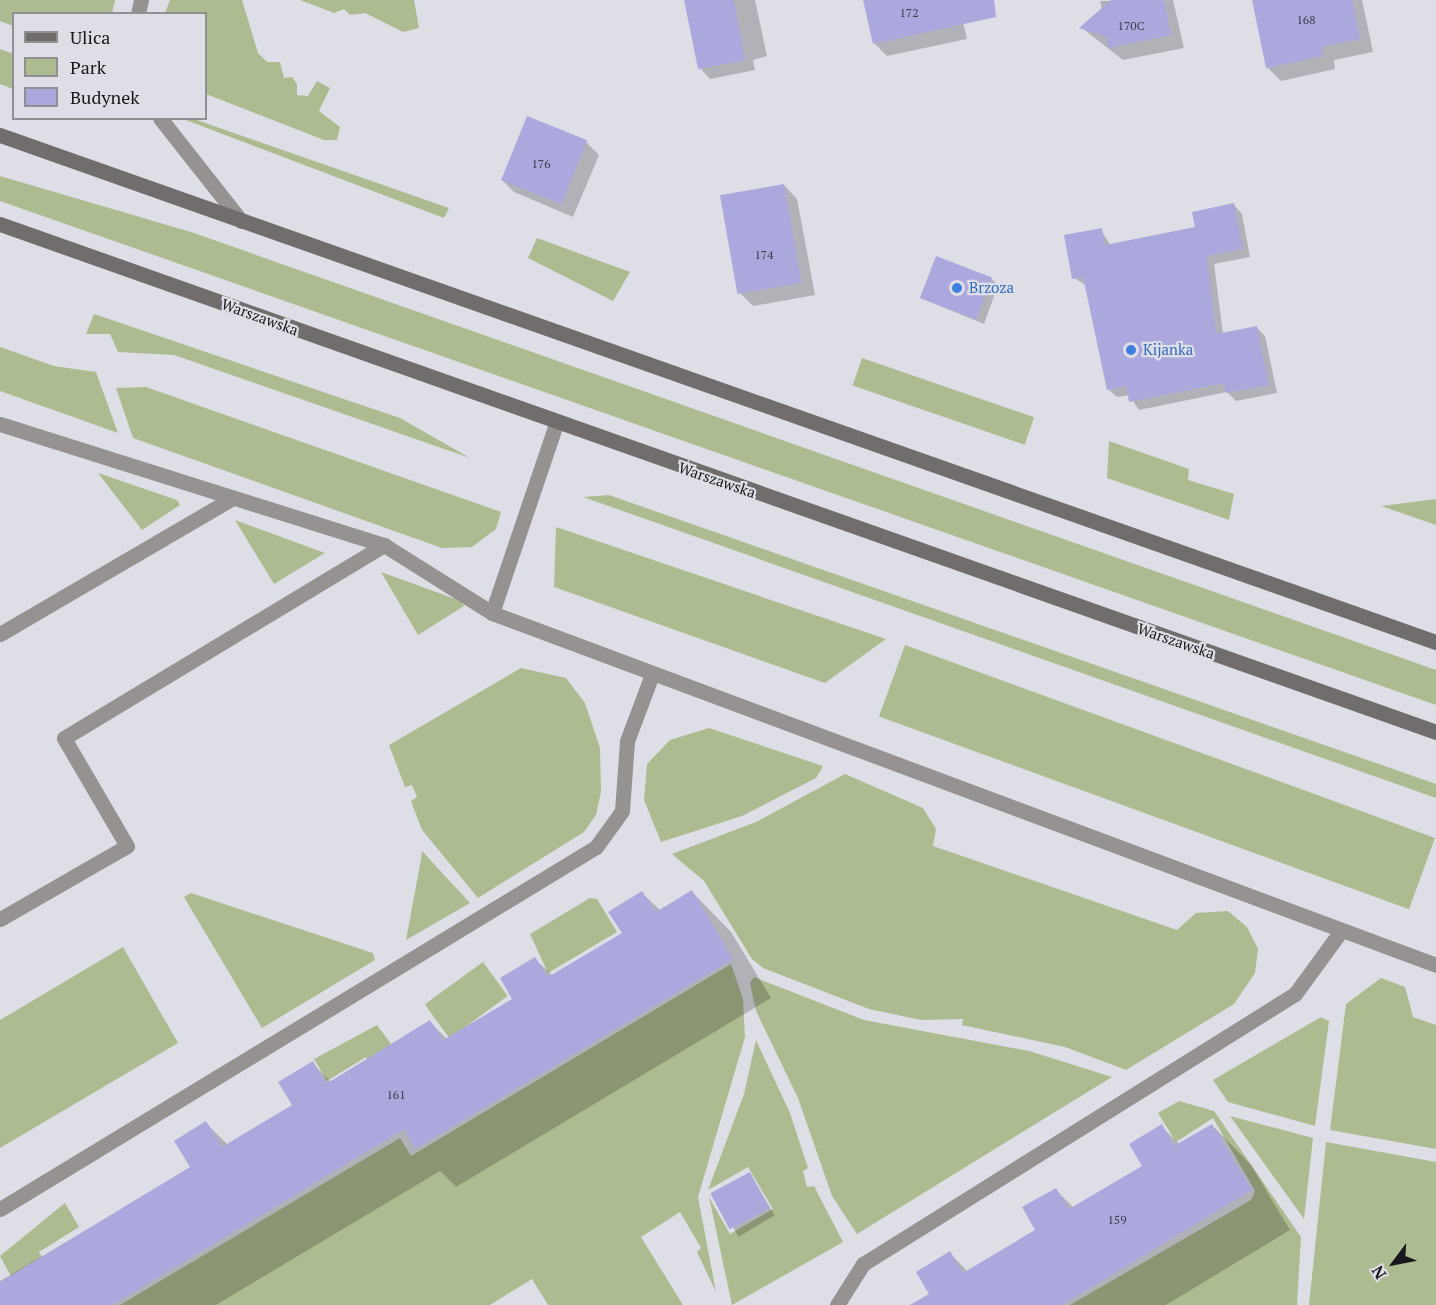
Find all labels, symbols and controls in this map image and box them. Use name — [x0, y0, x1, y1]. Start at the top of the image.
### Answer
house number: 172 — [899, 6, 919, 20]
legend — [12, 12, 207, 120]
house number: 168 — [1296, 13, 1316, 27]
house number: 170C — [1118, 19, 1144, 33]
text: Ulica — [70, 25, 110, 49]
text: Park — [70, 55, 106, 79]
text: Budynek — [70, 85, 140, 109]
house number: 176 — [531, 157, 551, 171]
house number: 174 — [754, 248, 774, 262]
place label: Brzoza — [969, 279, 1014, 297]
marker: Brzoza — [950, 281, 964, 295]
street label: Warszawska — [219, 295, 301, 339]
place label: Kijanka — [1143, 341, 1193, 359]
marker: Kijanka — [1124, 343, 1138, 357]
street label: Warszawska — [676, 458, 758, 502]
street label: Warszawska — [1135, 619, 1217, 663]
house number: 161 — [386, 1088, 406, 1102]
house number: 159 — [1107, 1213, 1127, 1227]
north arrow — [1364, 1233, 1424, 1293]
text: N — [1366, 1262, 1391, 1284]

